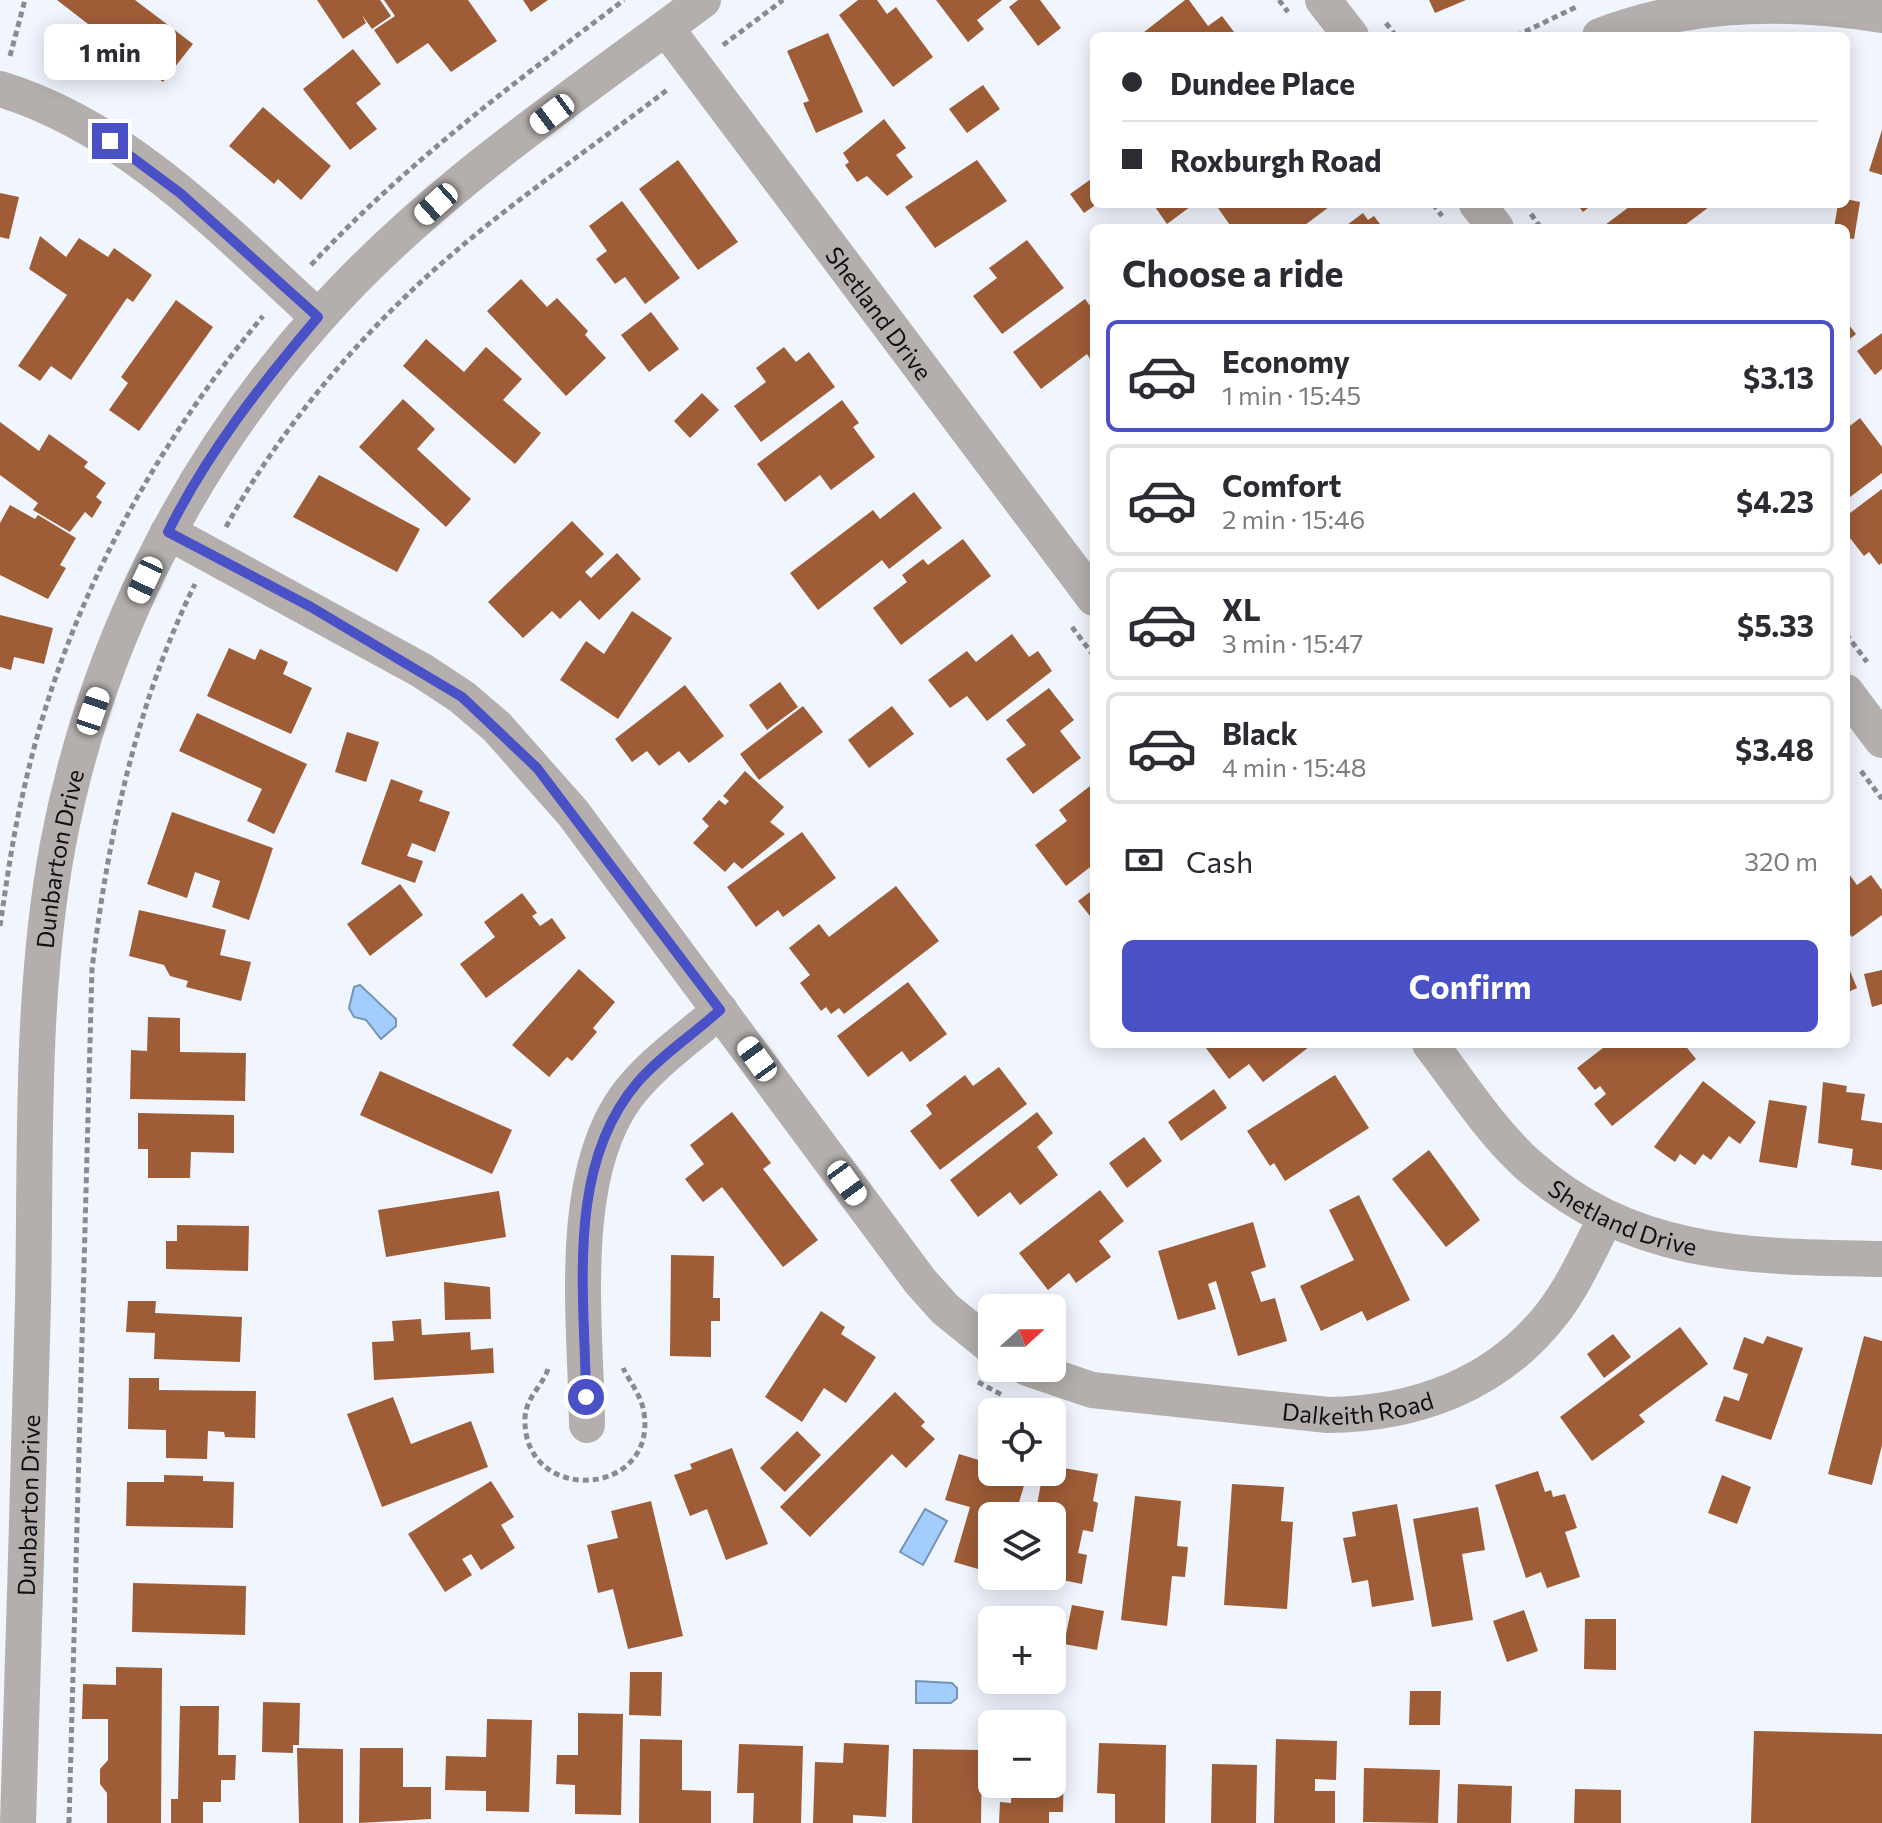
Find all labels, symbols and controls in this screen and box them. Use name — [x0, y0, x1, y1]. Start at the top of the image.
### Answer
callout: 1 min — [44, 25, 176, 81]
text: 1 min — [79, 36, 141, 67]
text: Dundee Place — [1170, 64, 1355, 101]
car — [526, 90, 578, 138]
route end — [92, 123, 128, 159]
text: Roxburgh Road — [1170, 141, 1382, 178]
car — [410, 179, 462, 229]
street label: Shetland Drive — [820, 240, 939, 385]
text: Choose a ride — [1122, 250, 1343, 294]
icon: car — [1126, 340, 1198, 412]
text: Economy — [1222, 342, 1350, 379]
text: $3.13 — [1743, 358, 1814, 395]
text: 1 min · 15:45 — [1222, 379, 1361, 410]
icon: car — [1126, 464, 1198, 536]
text: Comfort — [1222, 466, 1341, 503]
text: $4.23 — [1736, 482, 1814, 519]
text: 2 min · 15:46 — [1222, 503, 1365, 534]
car — [124, 553, 166, 607]
icon: car — [1126, 588, 1198, 660]
text: XL — [1222, 590, 1261, 627]
text: $5.33 — [1737, 606, 1814, 643]
text: 3 min · 15:47 — [1222, 627, 1363, 658]
car — [74, 684, 112, 738]
icon: car — [1126, 712, 1198, 784]
text: Black — [1222, 714, 1298, 751]
text: $3.48 — [1735, 730, 1814, 767]
text: 4 min · 15:48 — [1222, 751, 1367, 782]
street label: Dunbarton Drive — [29, 766, 89, 950]
icon: cash — [1122, 838, 1166, 882]
text: Cash — [1186, 842, 1253, 879]
text: 320 m — [1744, 845, 1818, 876]
button: Confirm — [1122, 940, 1818, 1032]
car — [733, 1033, 781, 1085]
car — [823, 1157, 871, 1209]
street label: Shetland Drive — [1543, 1172, 1700, 1260]
north arrow — [978, 1294, 1066, 1382]
map controls — [978, 1294, 1066, 1798]
route start — [568, 1379, 604, 1415]
street label: Dalkeith Road — [1281, 1384, 1437, 1430]
button: locate — [978, 1398, 1066, 1486]
street label: Dunbarton Drive — [10, 1414, 45, 1596]
button: layers — [978, 1502, 1066, 1590]
button: + — [978, 1606, 1066, 1694]
button: − — [978, 1710, 1066, 1798]

